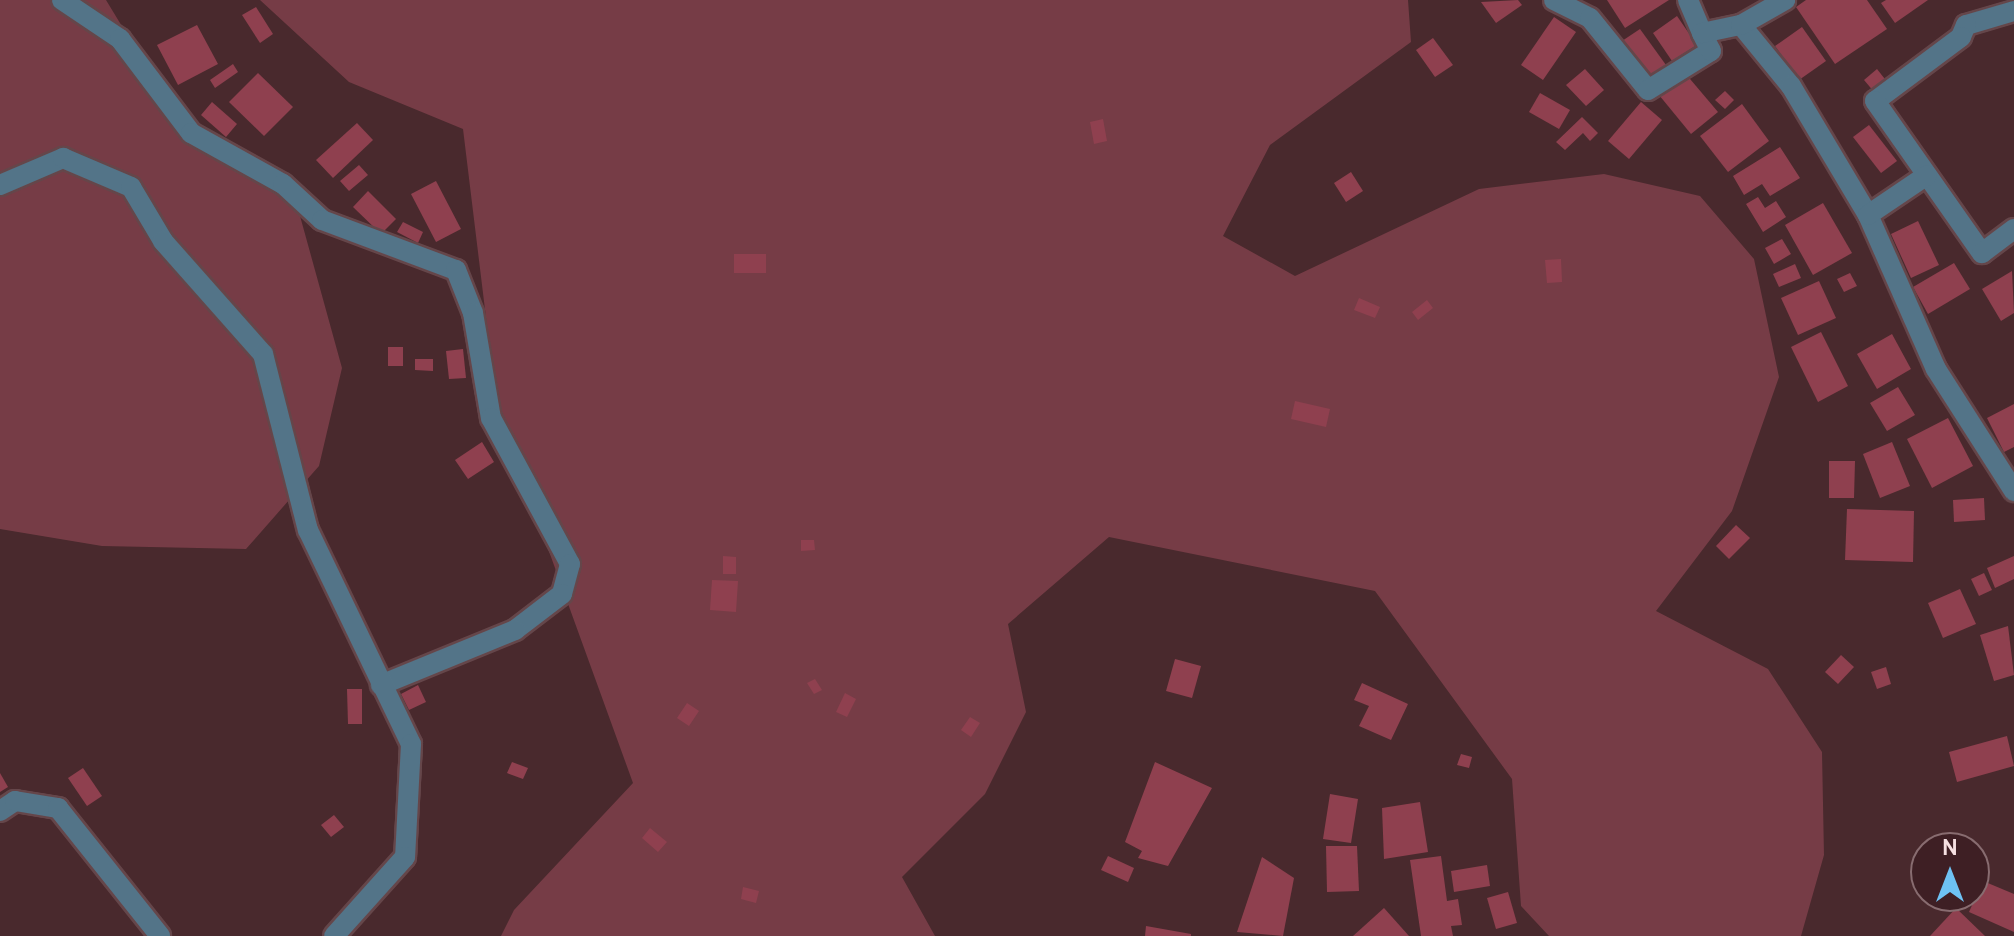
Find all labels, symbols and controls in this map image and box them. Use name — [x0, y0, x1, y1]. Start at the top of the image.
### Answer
north arrow — [1910, 832, 1990, 912]
text: N — [1942, 836, 1958, 863]

